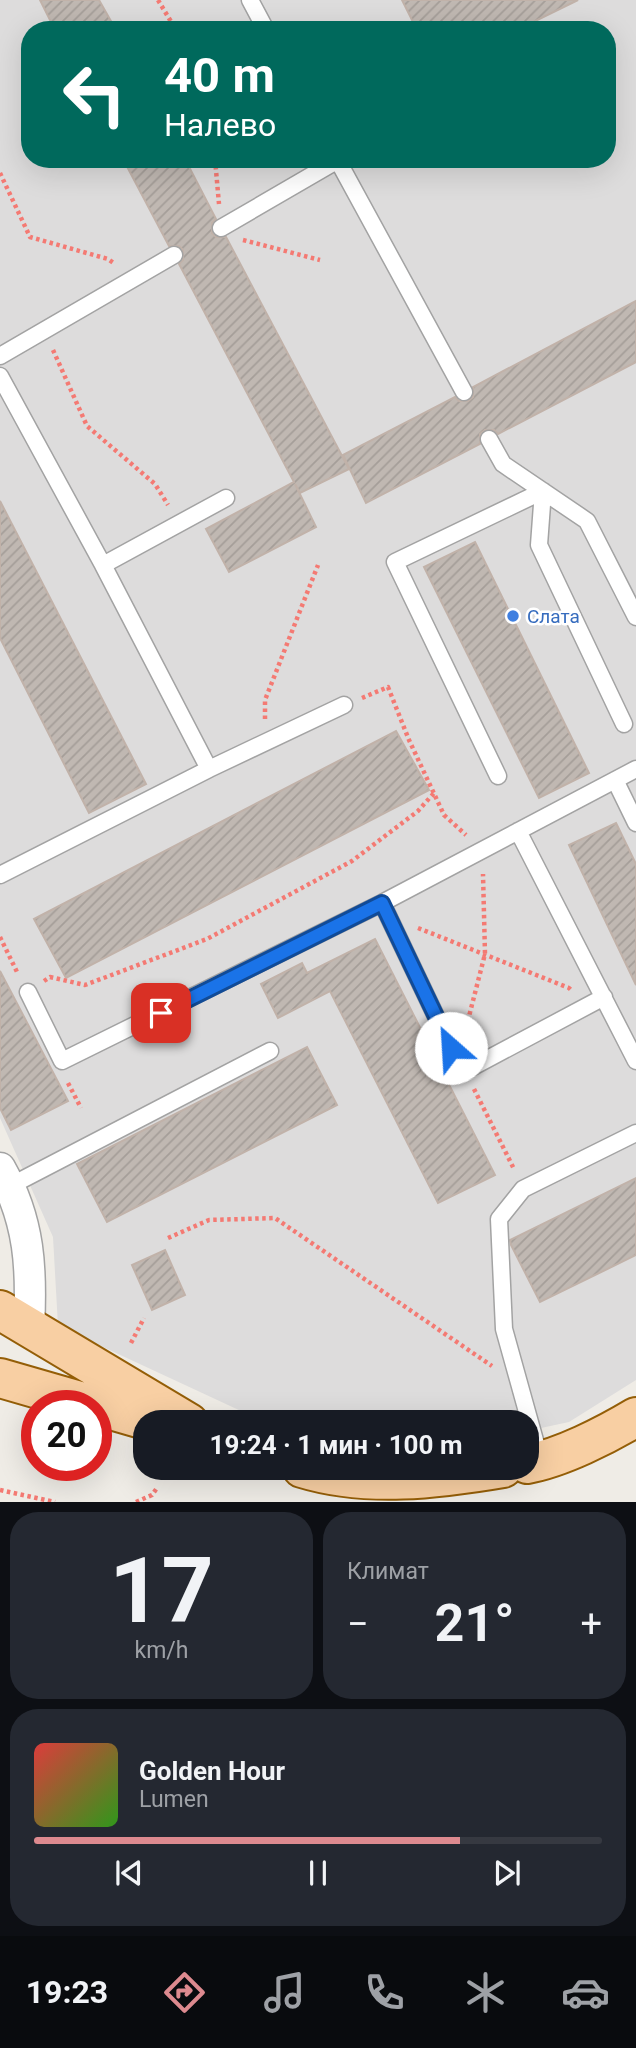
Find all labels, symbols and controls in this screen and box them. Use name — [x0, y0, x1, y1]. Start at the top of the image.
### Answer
text: 40 m — [164, 47, 275, 104]
icon: left — [49, 49, 140, 140]
text: Налево — [164, 106, 276, 144]
place label: Слата — [527, 605, 580, 628]
marker: Слата — [505, 608, 521, 624]
pin — [131, 983, 191, 1043]
icon: arrive — [142, 994, 180, 1032]
position arrow — [414, 1011, 488, 1085]
speed limit sign: 20 — [21, 1390, 112, 1481]
text: 19:24 · 1 мин · 100 m — [210, 1430, 462, 1460]
text: 17 — [109, 1538, 214, 1644]
text: Климат — [347, 1558, 429, 1585]
text: 21° — [435, 1593, 515, 1654]
text: − — [347, 1602, 369, 1646]
text: + — [580, 1602, 602, 1646]
text: km/h — [135, 1637, 189, 1664]
text: Golden Hour — [139, 1756, 285, 1786]
text: Lumen — [139, 1786, 209, 1813]
icon: previous — [110, 1854, 148, 1892]
icon: pause — [299, 1854, 337, 1892]
icon: next — [488, 1854, 526, 1892]
icon: directions — [160, 1968, 209, 2017]
icon: music — [260, 1968, 309, 2017]
icon: phone — [360, 1968, 409, 2017]
icon: climate — [461, 1968, 510, 2017]
icon: car — [561, 1968, 610, 2017]
text: 19:23 — [26, 1973, 108, 2011]

